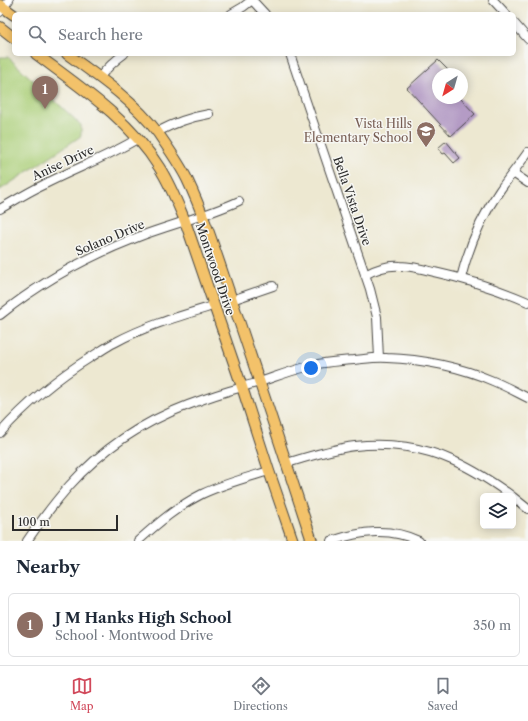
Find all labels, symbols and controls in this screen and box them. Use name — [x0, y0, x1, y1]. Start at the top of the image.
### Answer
search box — [12, 12, 516, 56]
icon: search — [26, 23, 48, 45]
text: Search here — [58, 25, 143, 44]
north arrow — [432, 68, 468, 104]
pin: 1 — [32, 76, 58, 109]
place label: Vista Hills Elementary School — [304, 116, 412, 145]
school or university icon: Vista Hills Elementary School — [415, 120, 437, 148]
street label: Anise Drive — [29, 142, 96, 184]
street label: Bella Vista Drive — [330, 154, 375, 248]
street label: Solano Drive — [73, 216, 147, 259]
street label: Montwood Drive — [193, 221, 238, 317]
your location — [301, 358, 321, 378]
map controls — [480, 493, 516, 529]
button: layers — [480, 493, 516, 529]
scale bar — [12, 513, 118, 532]
text: 100 m — [18, 515, 50, 529]
text: Nearby — [16, 557, 80, 577]
text: J M Hanks High School — [55, 608, 232, 627]
text: 1 — [27, 617, 33, 633]
text: 350 m — [473, 617, 511, 633]
text: School · Montwood Drive — [55, 627, 213, 643]
tab: Map — [70, 675, 94, 713]
tab: Directions — [233, 675, 288, 713]
tab: Saved — [428, 675, 458, 713]

